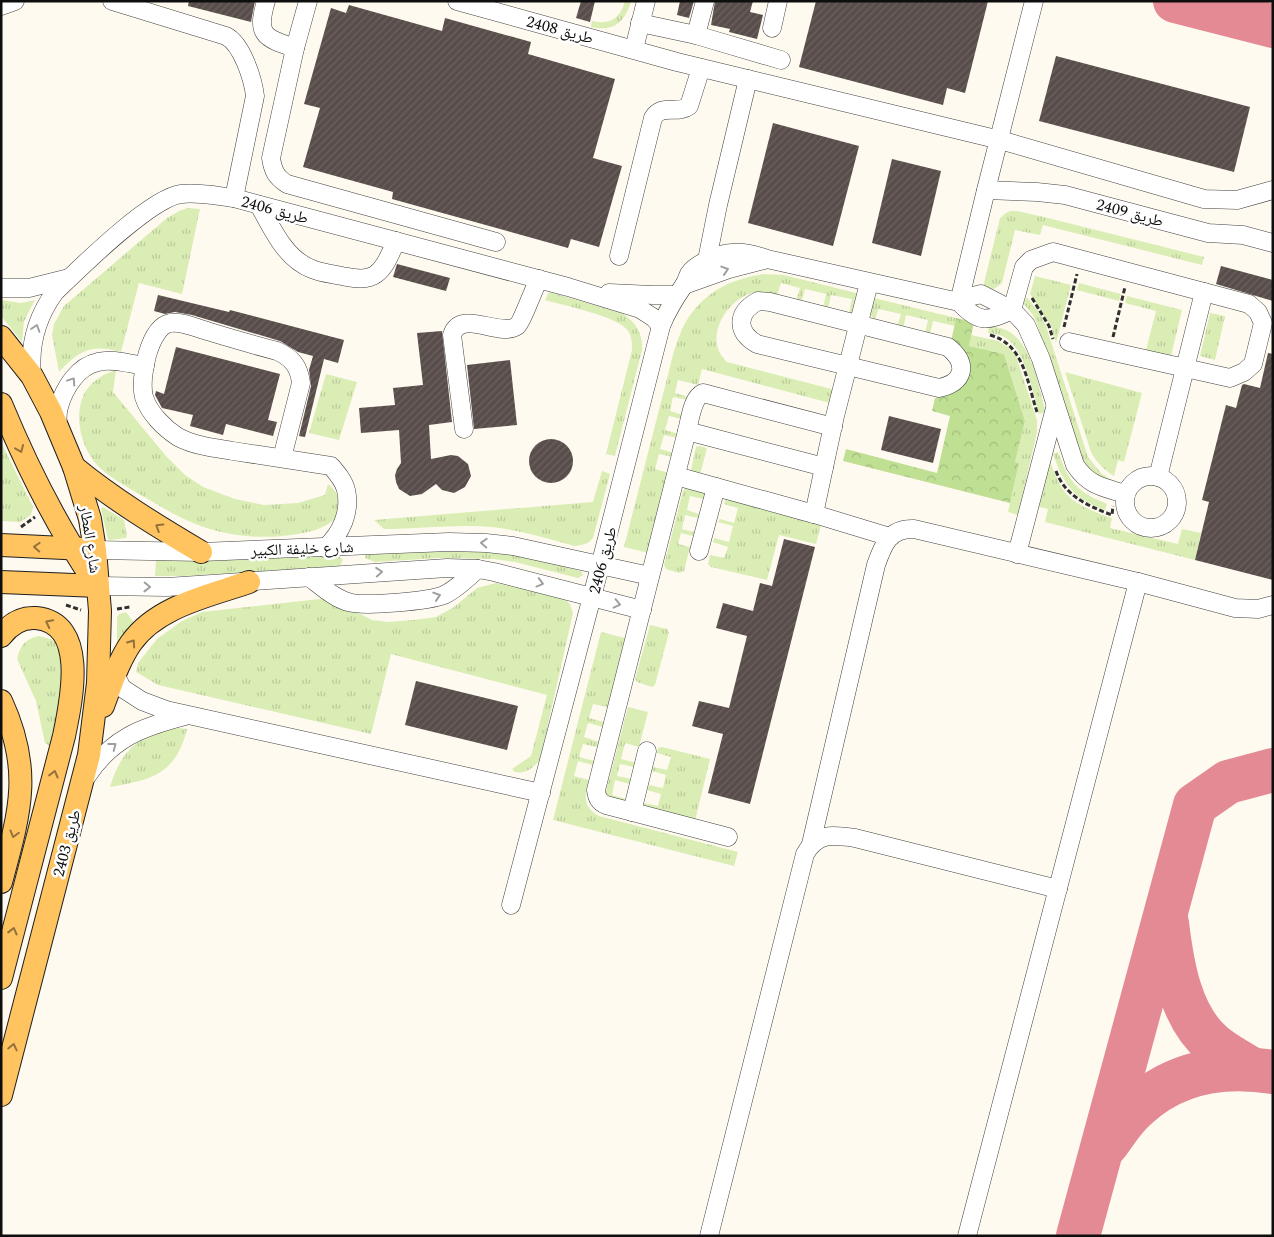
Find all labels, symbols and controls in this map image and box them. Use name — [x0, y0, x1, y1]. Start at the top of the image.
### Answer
street label: طريق 2408 — [523, 9, 596, 50]
street label: طريق 2406 — [238, 189, 311, 230]
street label: طريق 2409 — [1093, 192, 1166, 233]
one-way arrow — [720, 266, 729, 276]
one-way arrow — [31, 325, 41, 333]
one-way arrow — [66, 377, 76, 386]
one-way arrow — [13, 444, 24, 453]
street label: شارع المطار — [73, 502, 107, 575]
one-way arrow — [155, 523, 164, 533]
street label: طريق 2406 — [582, 524, 623, 597]
street label: شارع خليفة الكبير — [249, 535, 354, 563]
one-way arrow — [480, 538, 488, 549]
one-way arrow — [33, 542, 41, 553]
one-way arrow — [375, 567, 383, 578]
one-way arrow — [535, 578, 543, 588]
one-way arrow — [144, 582, 151, 592]
one-way arrow — [433, 592, 441, 602]
one-way arrow — [613, 598, 621, 609]
one-way arrow — [46, 619, 55, 629]
one-way arrow — [126, 639, 135, 649]
one-way arrow — [108, 743, 117, 752]
one-way arrow — [48, 769, 59, 778]
street label: طريق 2403 — [46, 807, 87, 880]
one-way arrow — [9, 830, 20, 838]
one-way arrow — [8, 927, 18, 935]
one-way arrow — [7, 1043, 18, 1052]

